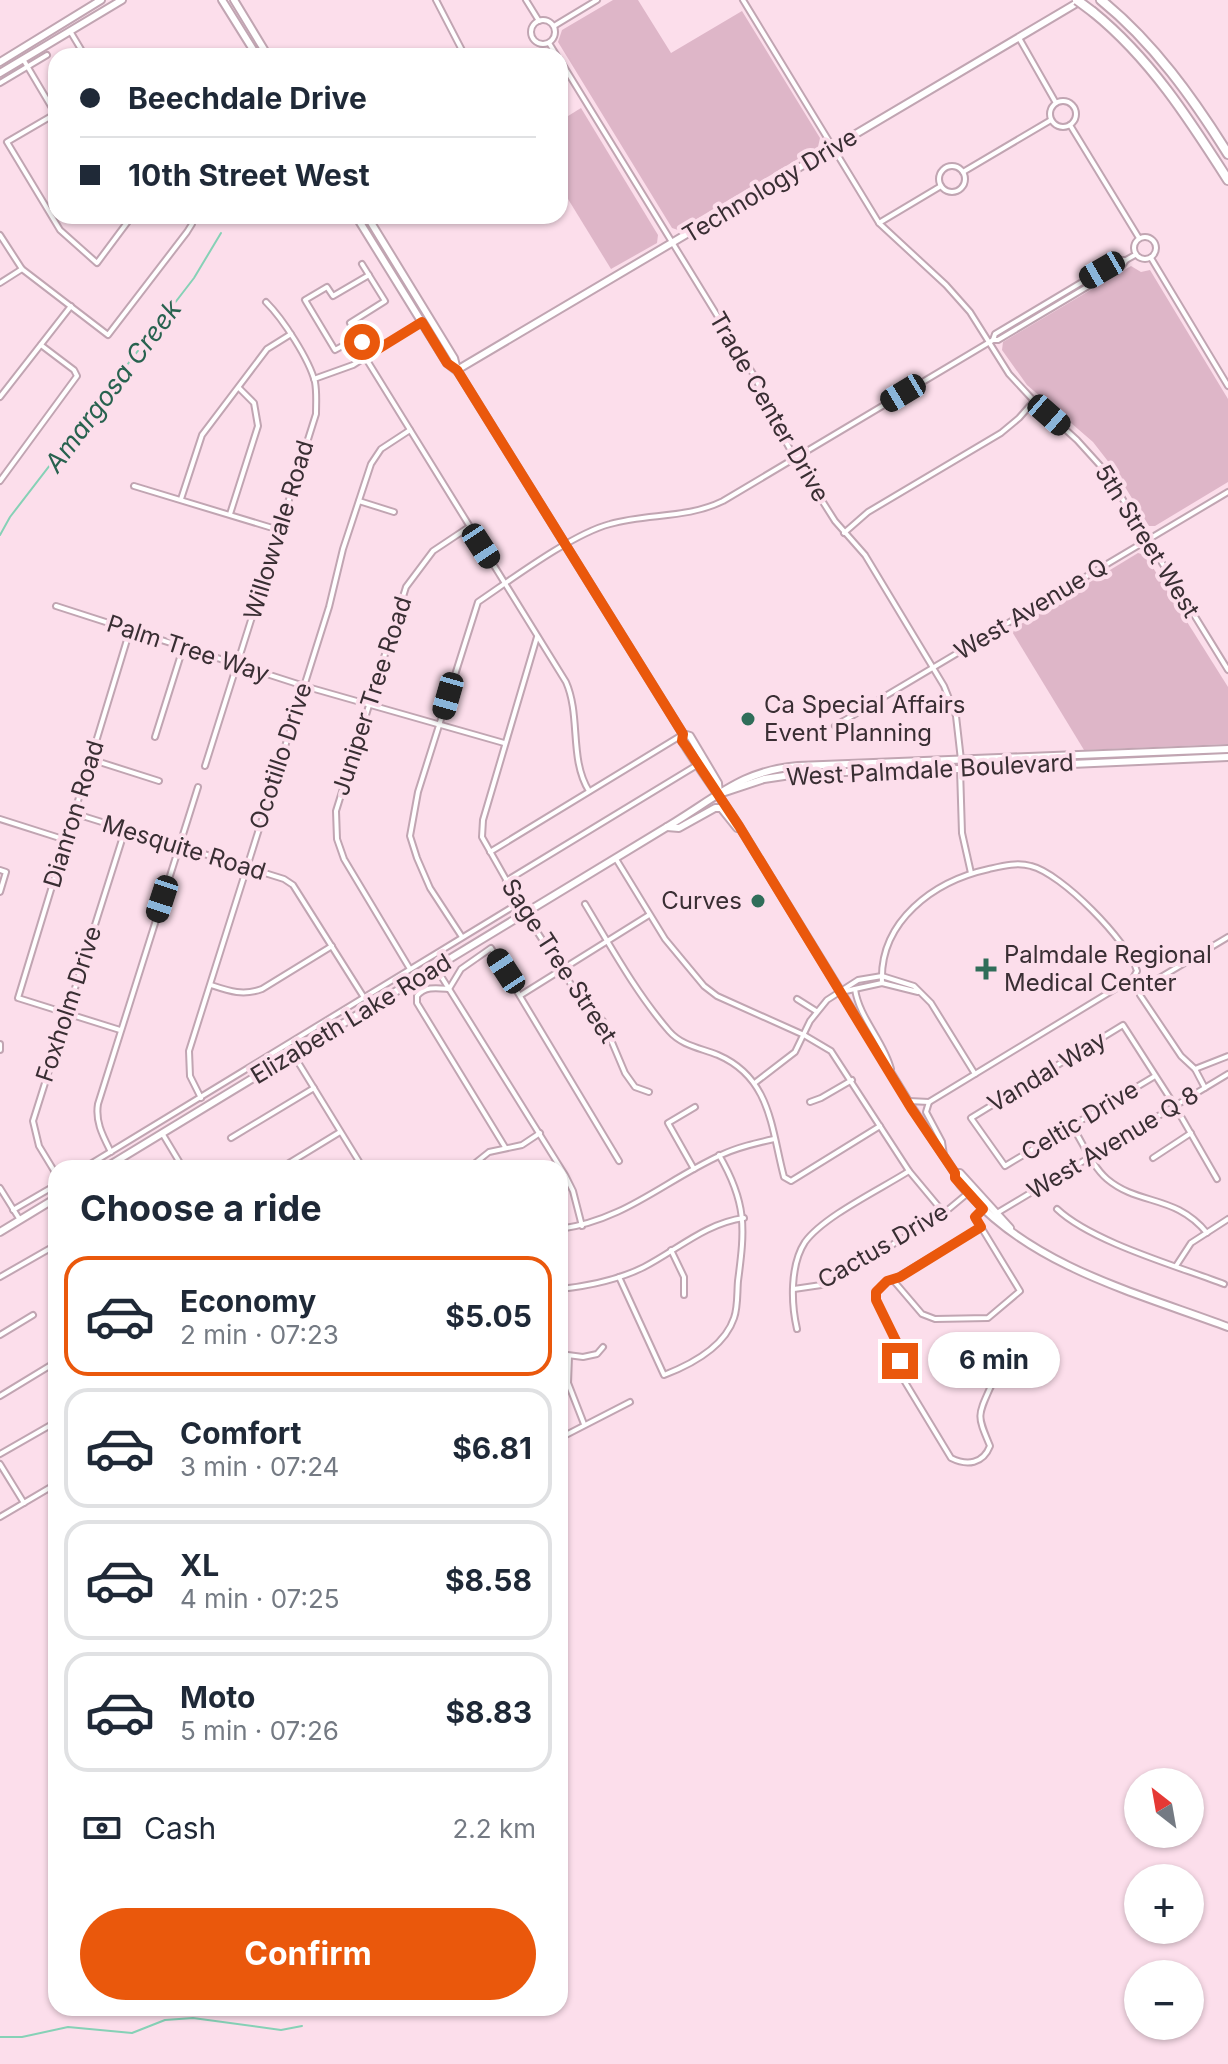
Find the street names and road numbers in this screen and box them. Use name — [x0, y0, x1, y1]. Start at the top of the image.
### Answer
street label: Technology Drive — [677, 122, 862, 249]
street label: Trade Center Drive — [703, 307, 836, 507]
street label: Willowvale Road — [237, 437, 320, 623]
street label: 5th Street West — [1089, 459, 1206, 623]
street label: West Avenue Q — [949, 552, 1112, 666]
street label: Juniper Tree Road — [326, 593, 417, 799]
street label: Palm Tree Way — [103, 609, 273, 688]
street label: Ocotillo Drive — [243, 679, 318, 833]
street label: Dianron Road — [37, 737, 110, 891]
street label: West Palmdale Boulevard — [785, 747, 1074, 792]
street label: Mesquite Road — [99, 809, 269, 886]
street label: Sage Tree Street — [496, 873, 623, 1048]
street label: Foxholm Drive — [30, 922, 107, 1085]
street label: Elizabeth Lake Road — [245, 947, 456, 1090]
street label: Vandal Way — [982, 1025, 1111, 1118]
street label: Celtic Drive — [1016, 1074, 1144, 1167]
street label: West Avenue Q 8 — [1022, 1080, 1204, 1205]
street label: Cactus Drive — [812, 1197, 953, 1295]

